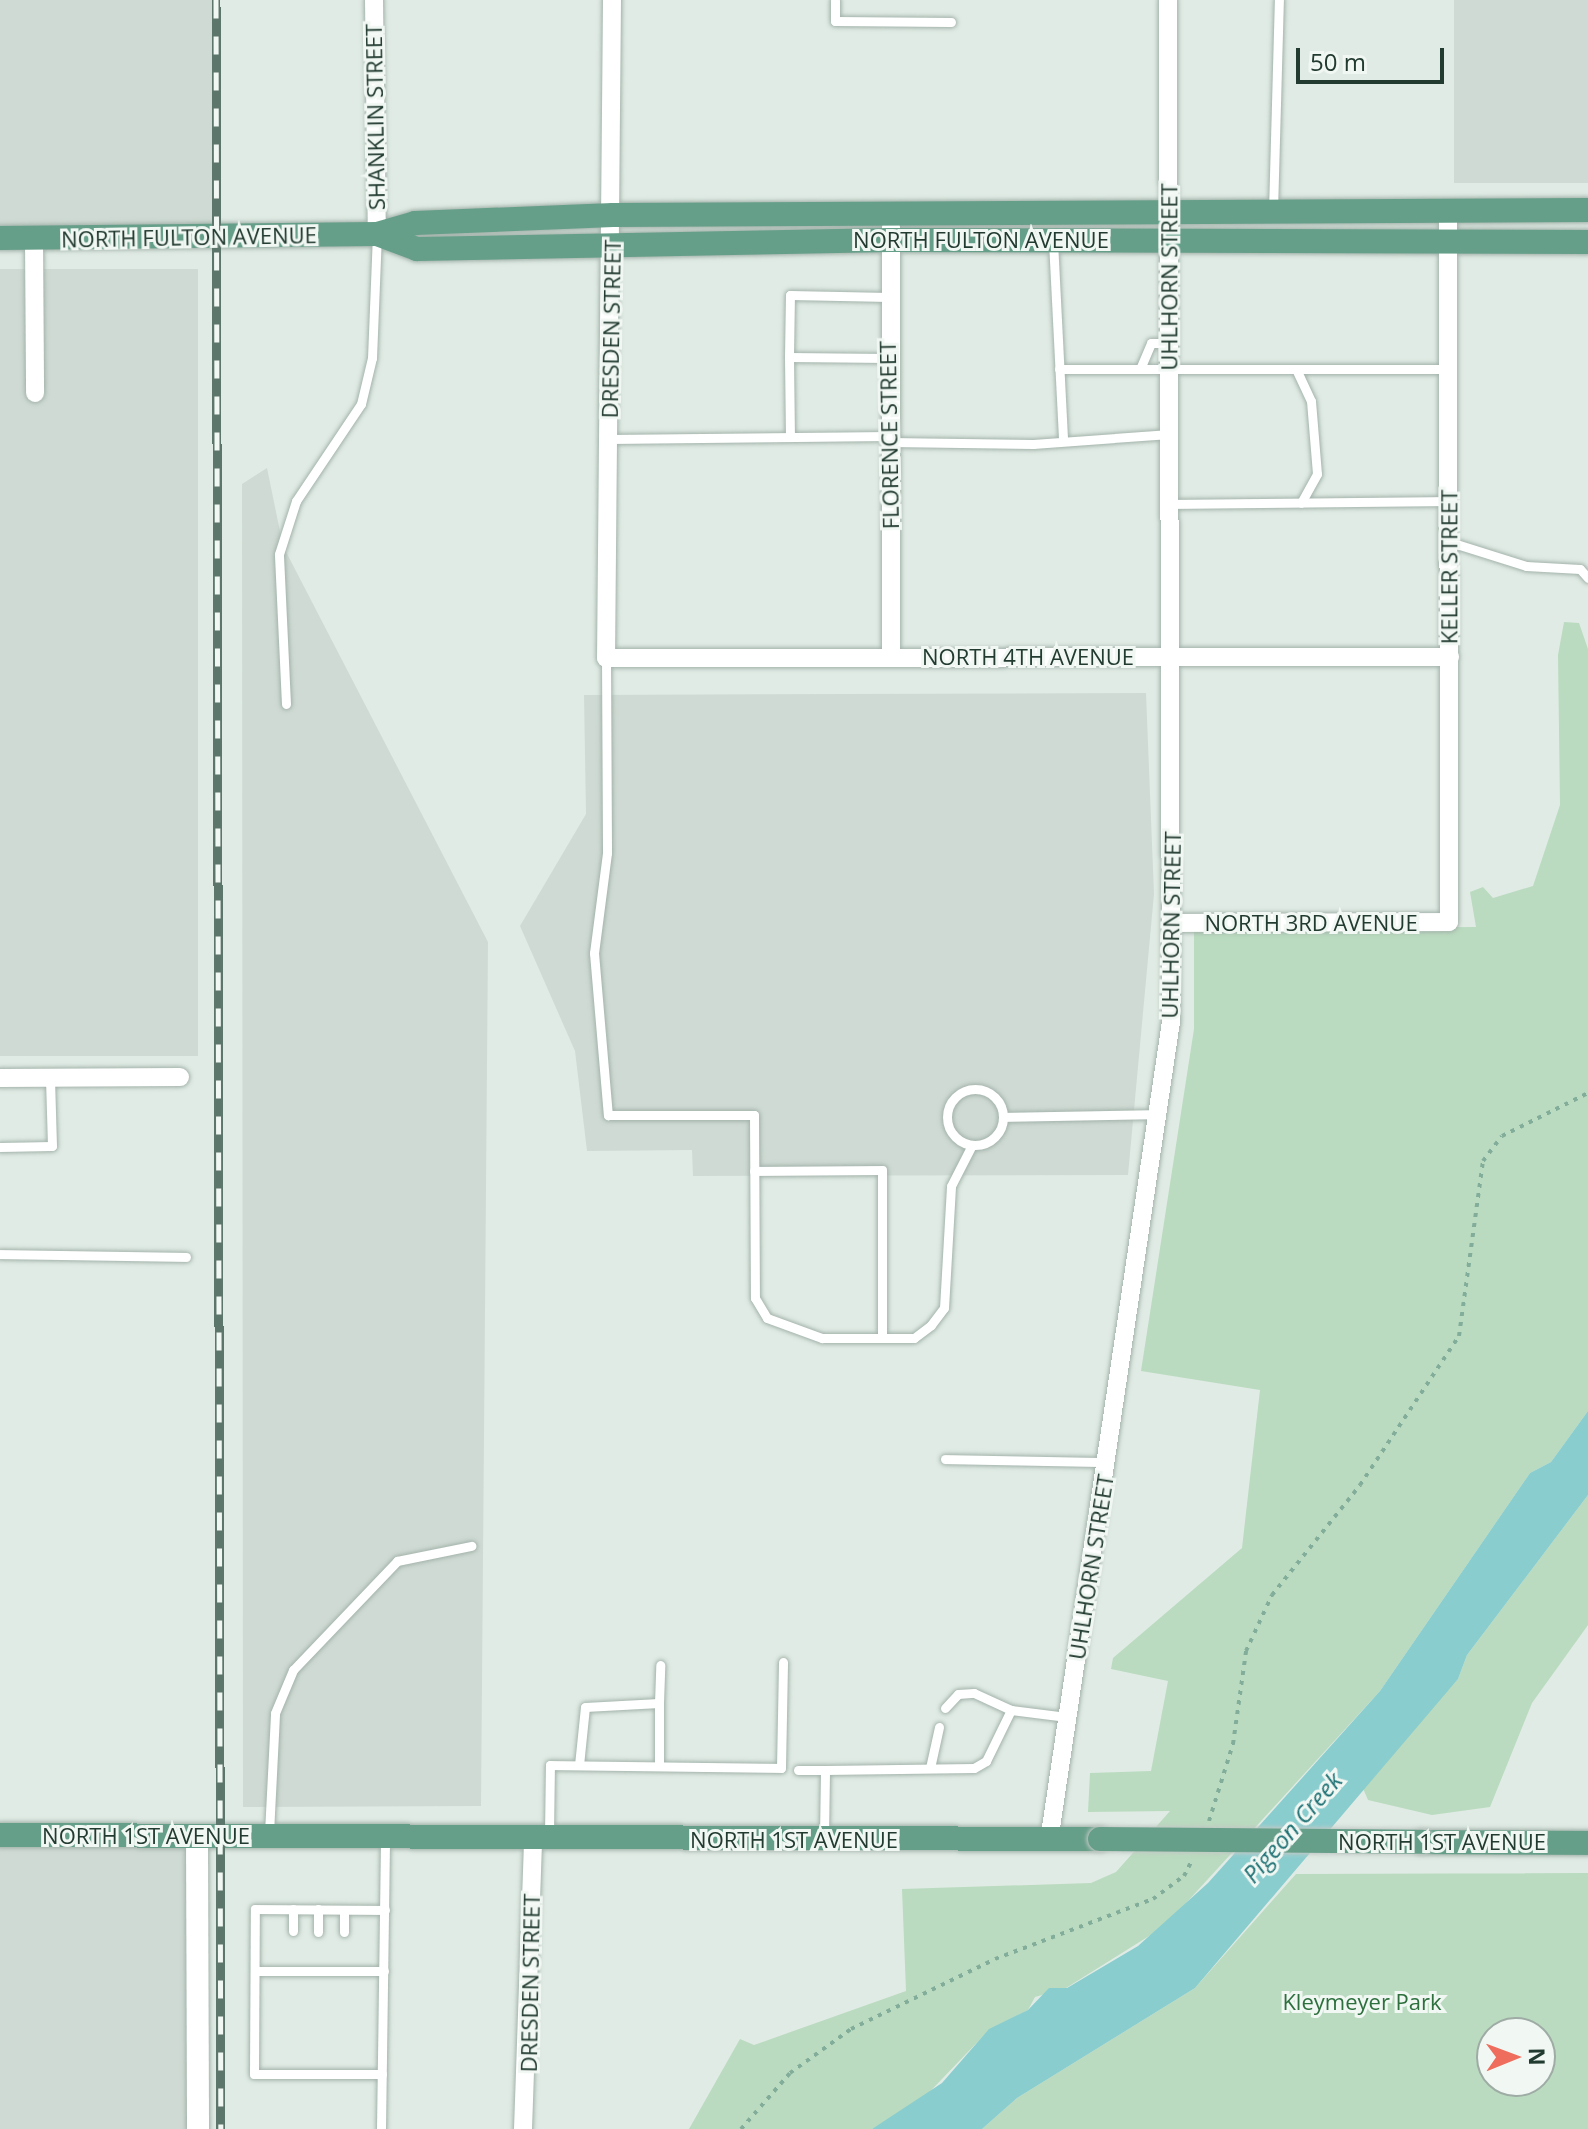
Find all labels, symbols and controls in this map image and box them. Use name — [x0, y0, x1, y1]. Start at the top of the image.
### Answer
street label: SHANKLIN STREET — [360, 24, 390, 210]
scale bar — [1300, 32, 1448, 82]
text: 50 m — [1310, 45, 1366, 78]
street label: UHLHORN STREET — [1156, 183, 1182, 371]
street label: NORTH FULTON AVENUE — [61, 222, 317, 252]
street label: NORTH FULTON AVENUE — [853, 227, 1109, 253]
street label: DRESDEN STREET — [596, 239, 626, 419]
street label: FLORENCE STREET — [874, 341, 904, 529]
street label: KELLER STREET — [1436, 490, 1462, 644]
street label: NORTH 4TH AVENUE — [922, 644, 1134, 670]
street label: UHLHORN STREET — [1156, 831, 1186, 1019]
street label: NORTH 3RD AVENUE — [1204, 910, 1418, 936]
street label: UHLHORN STREET — [1063, 1472, 1119, 1662]
water label: Pigeon Creek — [1236, 1766, 1348, 1888]
street label: NORTH 1ST AVENUE — [42, 1823, 250, 1849]
street label: NORTH 1ST AVENUE — [690, 1827, 898, 1853]
street label: NORTH 1ST AVENUE — [1338, 1829, 1546, 1855]
street label: DRESDEN STREET — [515, 1893, 545, 2073]
park label: Kleymeyer Park — [1282, 1989, 1442, 2015]
north arrow — [1476, 2017, 1556, 2097]
text: N — [1523, 2047, 1553, 2066]

